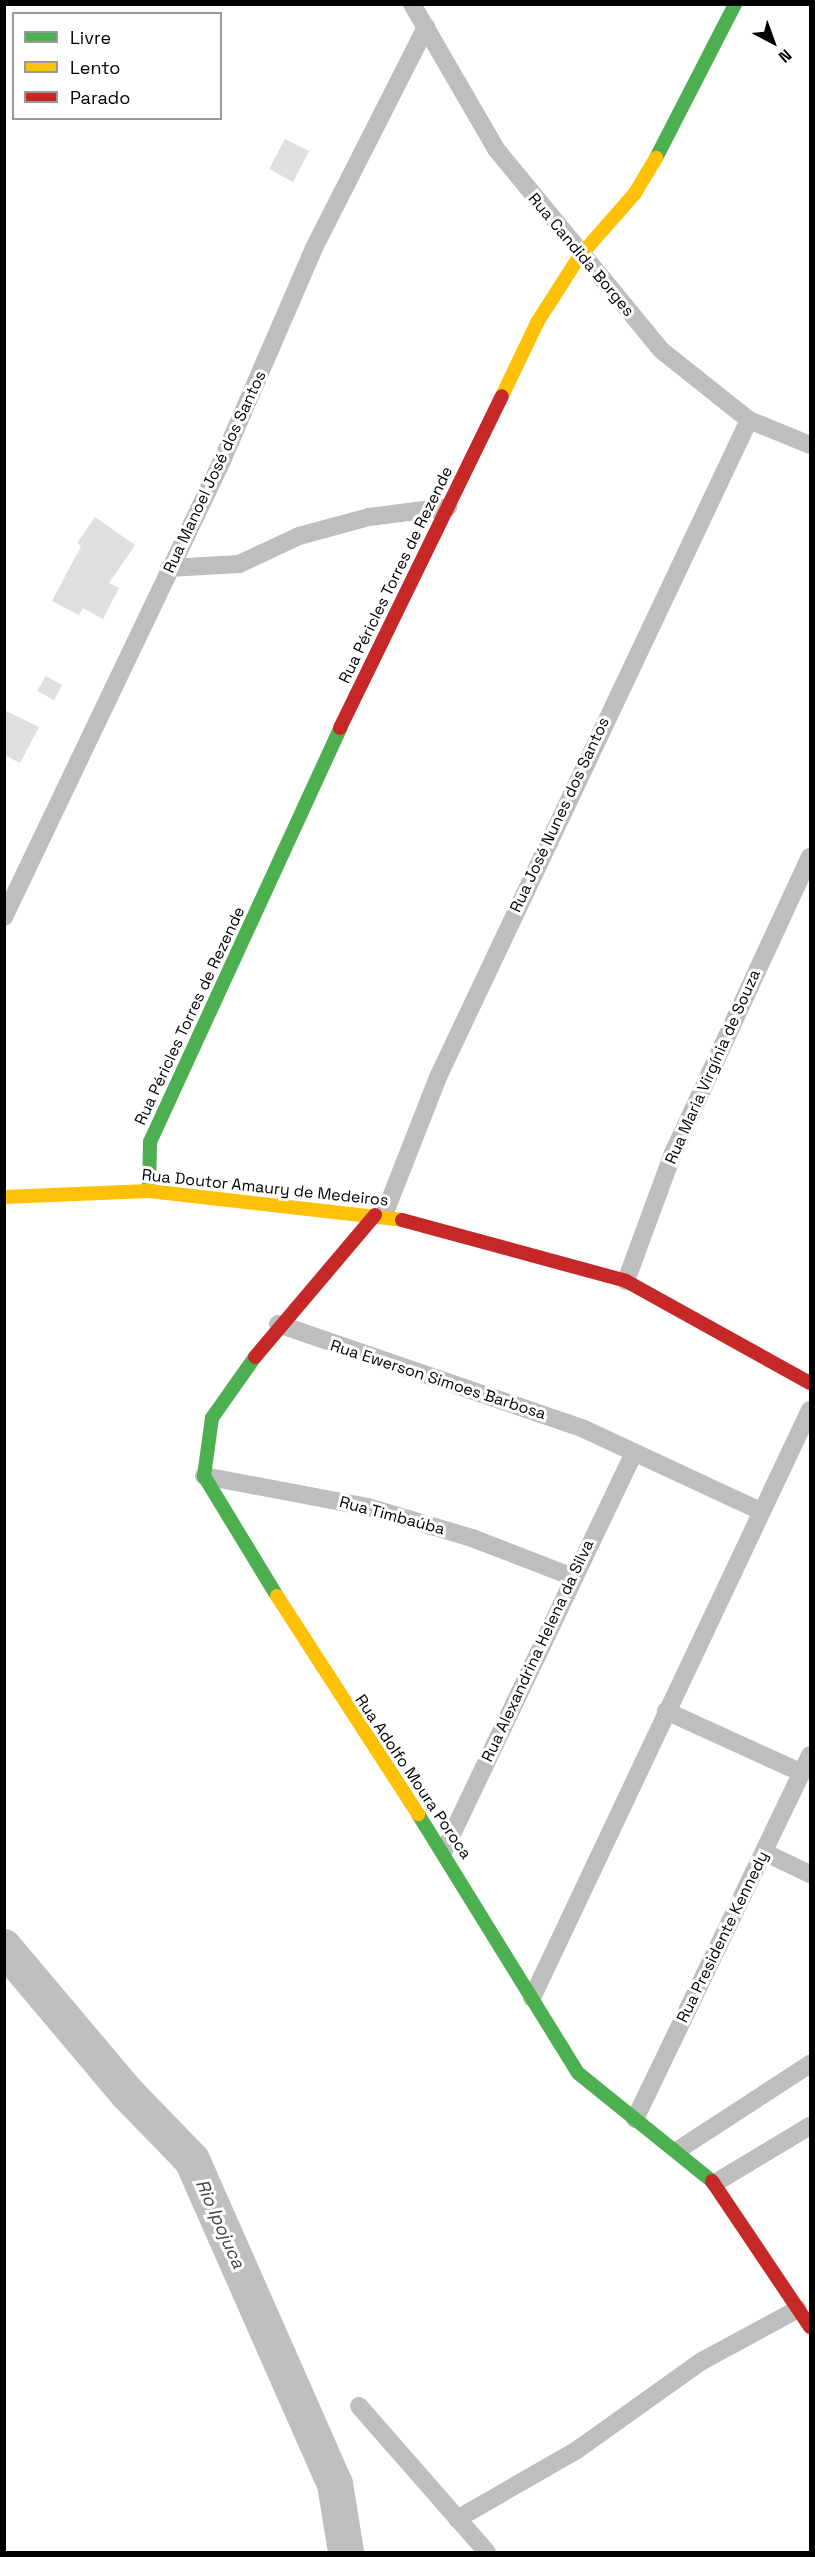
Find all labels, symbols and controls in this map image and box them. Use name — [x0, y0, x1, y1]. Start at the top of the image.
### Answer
legend — [12, 12, 222, 120]
north arrow — [743, 12, 803, 72]
text: Livre — [70, 26, 111, 49]
text: N — [774, 45, 796, 67]
text: Lento — [70, 56, 120, 79]
text: Parado — [70, 86, 130, 109]
street label: Rua Candida Borges — [524, 190, 638, 320]
street label: Rua Manoel José dos Santos — [160, 368, 270, 576]
street label: Rua Péricles Torres de Rezende — [335, 463, 457, 687]
street label: Rua José Nunes dos Santos — [506, 714, 614, 916]
street label: Rua Péricles Torres de Rezende — [131, 904, 249, 1128]
street label: Rua Maria Virgínia de Souza — [661, 967, 765, 1167]
street label: Rua Doutor Amaury de Medeiros — [141, 1165, 389, 1211]
street label: Rua Ewerson Simoes Barbosa — [328, 1336, 548, 1424]
street label: Rua Timbaúba — [337, 1493, 447, 1539]
street label: Rua Alexandrina Helena da Silva — [478, 1537, 598, 1765]
street label: Rua Adolfo Moura Poroca — [351, 1691, 475, 1863]
street label: Rua Presidente Kennedy — [673, 1848, 773, 2026]
water label: Rio Ipojuca — [191, 2176, 249, 2272]

